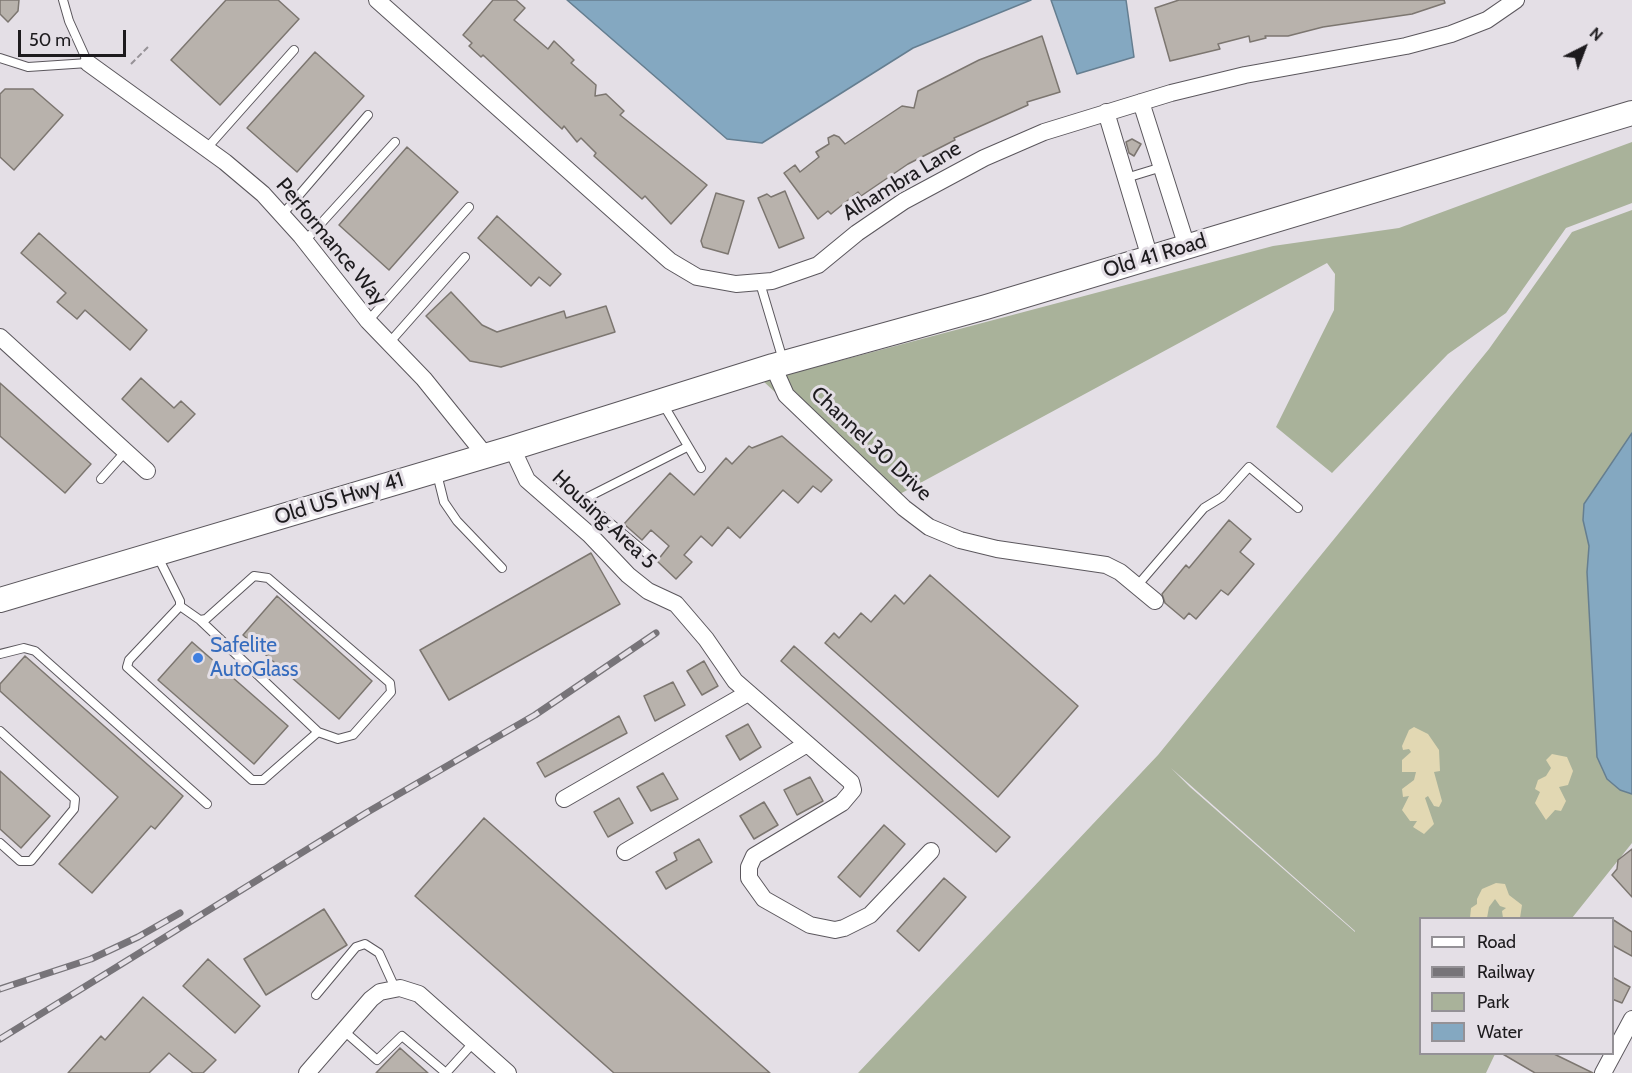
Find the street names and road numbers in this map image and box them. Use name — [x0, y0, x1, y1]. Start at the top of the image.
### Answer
street label: Alhambra Lane — [838, 136, 966, 226]
street label: Performance Way — [270, 173, 392, 311]
street label: Old 41 Road — [1100, 228, 1210, 284]
street label: Channel 30 Drive — [805, 382, 937, 506]
street label: Housing Area 5 — [547, 465, 661, 575]
street label: Old US Hwy 41 — [271, 467, 407, 531]

